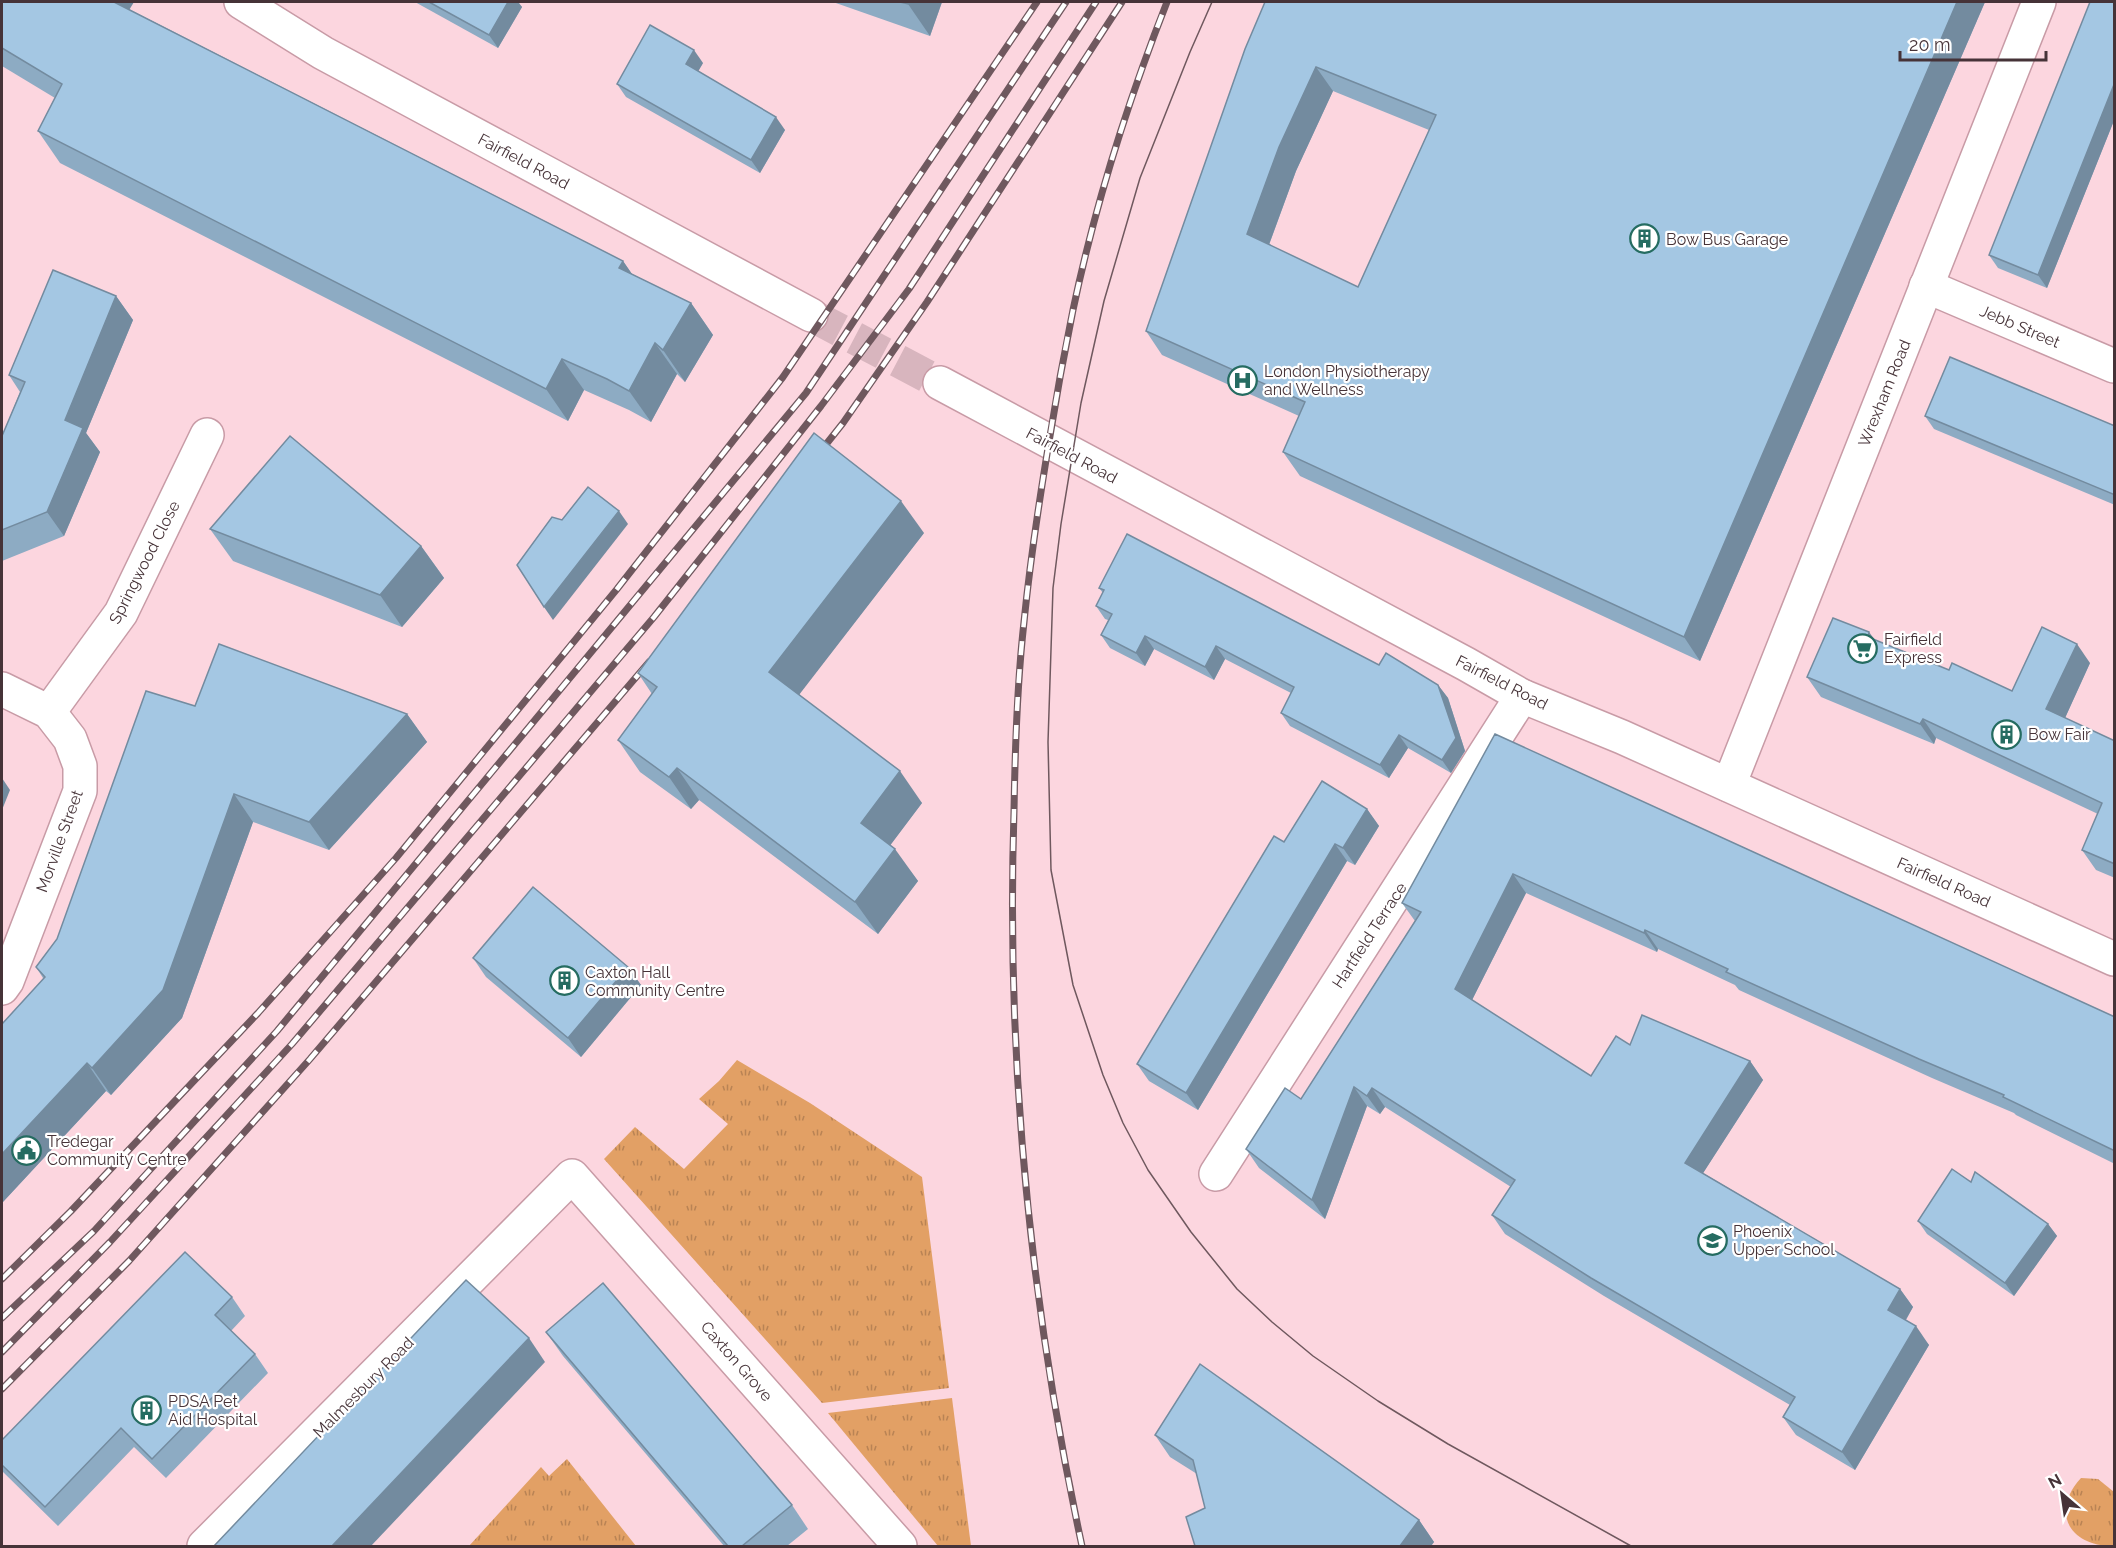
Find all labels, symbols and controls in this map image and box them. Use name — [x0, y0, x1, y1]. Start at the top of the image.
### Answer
scale bar — [1900, 24, 2046, 62]
text: 20 m — [1909, 34, 1951, 55]
street label: Fairfield Road — [475, 129, 573, 193]
building icon: Bow Bus Garage — [1629, 223, 1661, 255]
place label: Bow Bus Garage — [1666, 230, 1788, 249]
street label: Jebb Street — [1977, 301, 2063, 352]
street label: Wrexham Road — [1854, 337, 1915, 450]
place label: London Physiotherapy and Wellness — [1264, 362, 1430, 399]
hospital icon: London Physiotherapy and Wellness — [1227, 364, 1259, 396]
street label: Fairfield Road — [1023, 423, 1121, 487]
street label: Springwood Close — [105, 497, 184, 627]
place label: Fairfield Express — [1884, 630, 1942, 667]
supermarket icon: Fairfield Express — [1847, 632, 1879, 664]
street label: Fairfield Road — [1453, 651, 1551, 714]
building icon: Bow Fair — [1991, 718, 2023, 750]
place label: Bow Fair — [2028, 725, 2091, 744]
street label: Morville Street — [32, 787, 87, 895]
street label: Fairfield Road — [1894, 853, 1994, 912]
street label: Hartfield Terrace — [1328, 879, 1411, 992]
place label: Caxton Hall Community Centre — [585, 963, 725, 1000]
building icon: Caxton Hall Community Centre — [548, 965, 580, 997]
place label: Tredegar Community Centre — [47, 1132, 187, 1169]
public building icon: Tredegar Community Centre — [10, 1134, 42, 1166]
place label: Phoenix Upper School — [1733, 1222, 1835, 1259]
school or university icon: Phoenix Upper School — [1696, 1224, 1728, 1256]
street label: Caxton Grove — [697, 1318, 776, 1405]
street label: Malmesbury Road — [309, 1333, 418, 1442]
place label: PDSA Pet Aid Hospital — [168, 1392, 258, 1429]
building icon: PDSA Pet Aid Hospital — [131, 1394, 163, 1426]
north arrow — [2032, 1464, 2092, 1524]
text: N — [2045, 1470, 2065, 1493]

